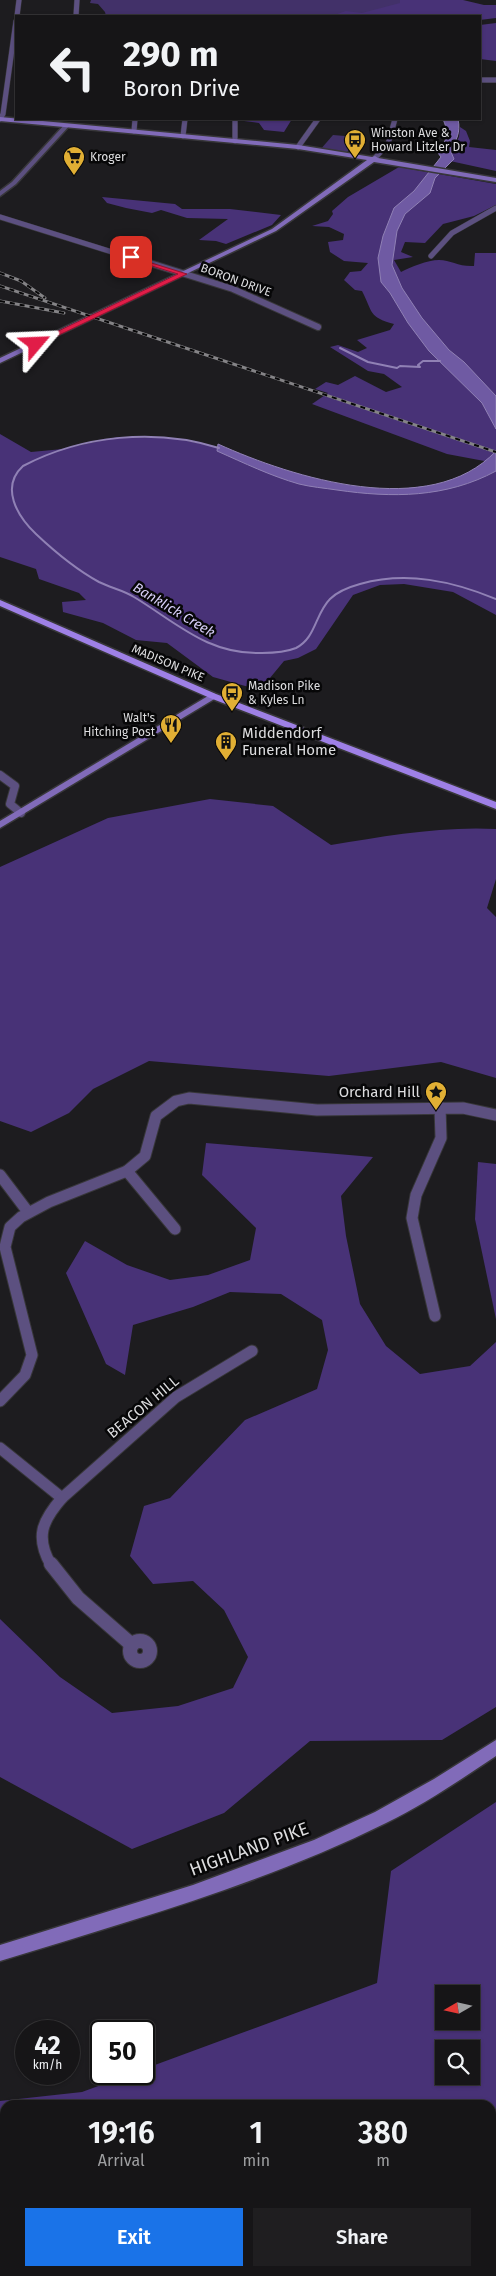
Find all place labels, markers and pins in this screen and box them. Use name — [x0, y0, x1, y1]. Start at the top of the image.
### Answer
place label: Winston Ave & Howard Litzler Dr — [371, 126, 465, 154]
bus stop icon: Winston Ave & Howard Litzler Dr — [343, 128, 367, 159]
supermarket icon: Kroger — [62, 145, 86, 176]
place label: Kroger — [90, 150, 126, 164]
pin — [110, 236, 152, 278]
place label: Madison Pike & Kyles Ln — [248, 679, 320, 707]
bus stop icon: Madison Pike & Kyles Ln — [220, 681, 244, 712]
place label: Walt's Hitching Post — [83, 711, 156, 739]
restaurant icon: Walt's Hitching Post — [159, 713, 183, 744]
place label: Middendorf Funeral Home — [242, 724, 336, 759]
building icon: Middendorf Funeral Home — [214, 730, 238, 761]
place icon: Orchard Hill — [424, 1080, 448, 1111]
place label: Orchard Hill — [339, 1083, 421, 1101]

